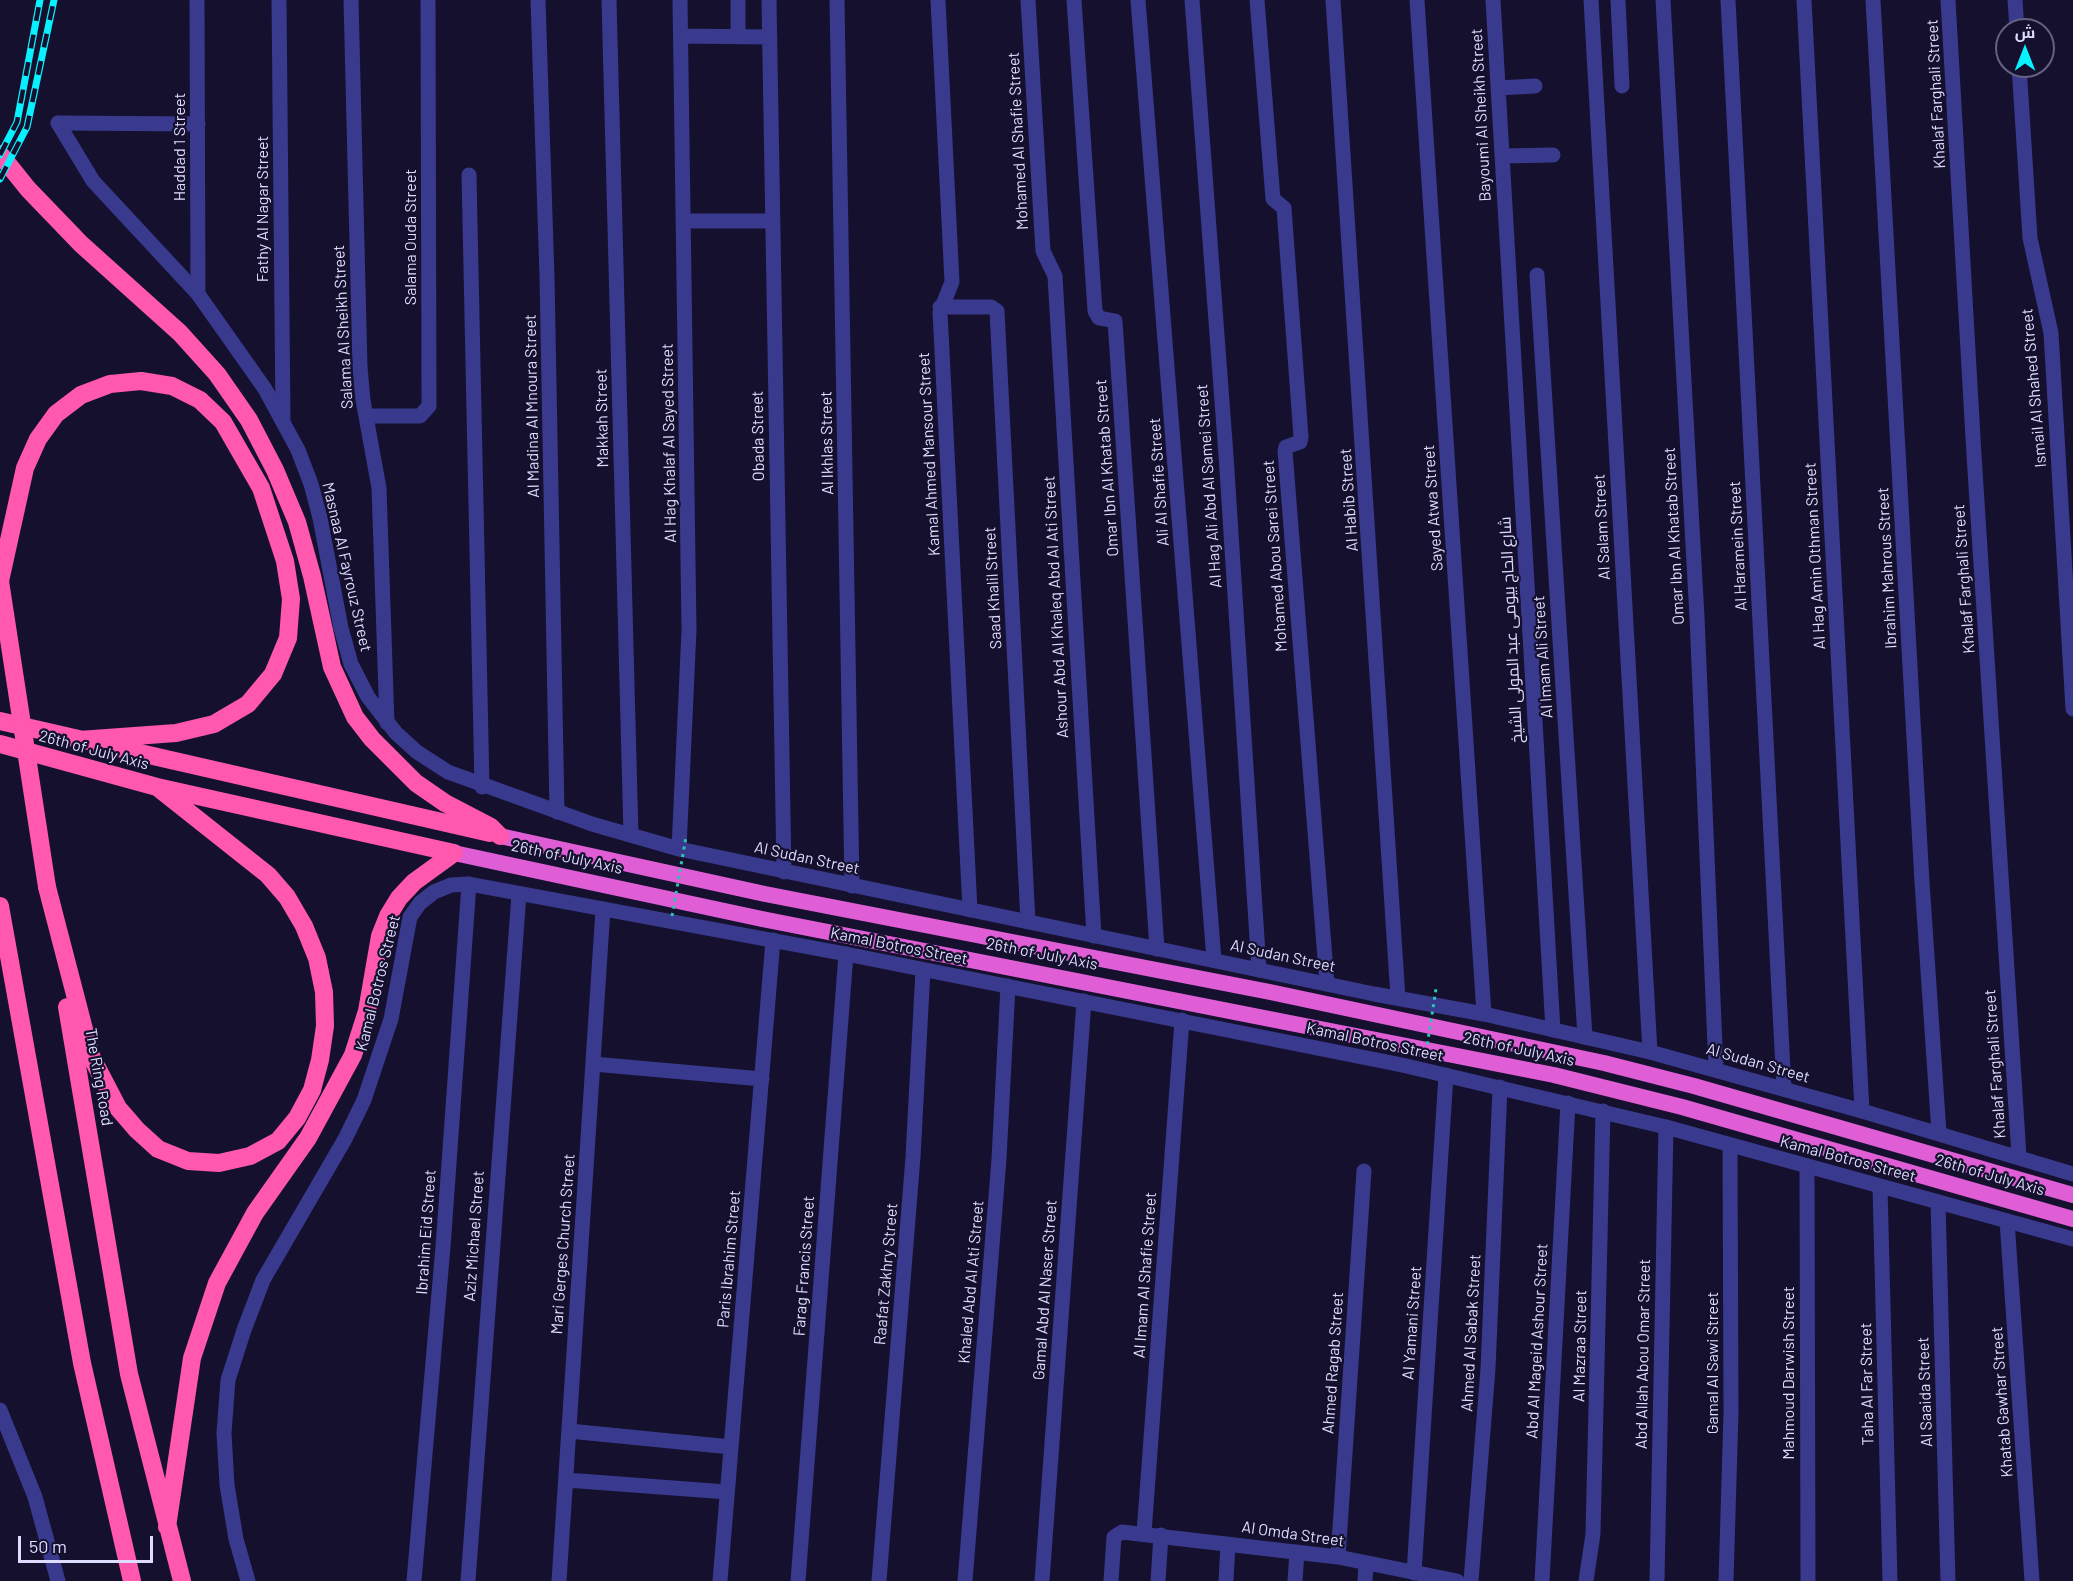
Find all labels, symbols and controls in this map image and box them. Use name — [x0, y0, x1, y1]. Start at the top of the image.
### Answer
north arrow — [1995, 18, 2055, 78]
street label: Khalaf Farghali Street — [1922, 19, 1950, 169]
text: ش — [2015, 22, 2035, 41]
street label: Bayoumi Al Sheikh Street — [1467, 28, 1495, 202]
street label: Mohamed Al Shafie Street — [1004, 51, 1032, 231]
street label: Haddad 1 Street — [170, 93, 190, 201]
street label: Fathy Al Nagar Street — [253, 136, 273, 282]
street label: Salama Ouda Street — [401, 169, 421, 305]
street label: Salama Al Sheikh Street — [329, 244, 357, 410]
street label: Ismail Al Shahed Street — [2017, 308, 2051, 468]
street label: Al Madina Al Mnoura Street — [521, 314, 543, 498]
street label: Al Hag Khalaf Al Sayed Street — [658, 343, 680, 543]
street label: Kamal Ahmed Mansour Street — [914, 352, 944, 556]
street label: Makkah Street — [592, 368, 612, 468]
street label: Omar Ibn Al Khatab Street — [1091, 379, 1123, 557]
street label: Al Hag Ali Abd Al Samei Street — [1192, 383, 1226, 589]
street label: Obada Street — [748, 391, 768, 481]
street label: Al Ikhlas Street — [816, 391, 838, 495]
street label: Ali Al Shafie Street — [1145, 417, 1173, 547]
street label: Sayed Atwa Street — [1419, 444, 1447, 572]
street label: Omar Ibn Al Khatab Street — [1660, 447, 1688, 625]
street label: Al Habib Street — [1336, 448, 1362, 552]
street label: Mohamed Abou Sarei Street — [1259, 460, 1291, 652]
street label: Al Hag Amin Othman Street — [1801, 462, 1829, 650]
street label: Al Salam Street — [1590, 474, 1614, 580]
street label: Ashour Abd Al Khaleq Abd Al Ati Street — [1040, 475, 1072, 739]
street label: Masnaa Al Fayrouz Street — [318, 480, 376, 654]
street label: Al Haramein Street — [1725, 480, 1751, 612]
street label: Ibrahim Mahrous Street — [1873, 487, 1901, 649]
street label: Khalaf Farghali Street — [1949, 504, 1979, 654]
street label: شارع الحاج بيومى عبد المولى الشيخ — [1495, 516, 1527, 744]
street label: Saad Khalil Street — [980, 526, 1006, 650]
street label: Al Imam Ali Street — [1529, 595, 1557, 719]
street label: 26th of July Axis — [37, 726, 151, 774]
street label: 26th of July Axis — [510, 836, 624, 878]
street label: Al Sudan Street — [753, 837, 861, 879]
street label: Kamal Botros Street — [352, 913, 404, 1053]
street label: Kamal Botros Street — [829, 923, 969, 969]
street label: 26th of July Axis — [985, 934, 1099, 974]
street label: Al Sudan Street — [1229, 935, 1337, 977]
street label: Khalaf Farghali Street — [1980, 989, 2010, 1139]
street label: Kamal Botros Street — [1305, 1018, 1445, 1066]
street label: The Ring Road — [81, 1027, 117, 1127]
street label: 26th of July Axis — [1462, 1028, 1576, 1070]
street label: Al Sudan Street — [1704, 1039, 1812, 1087]
street label: Kamal Botros Street — [1778, 1132, 1918, 1186]
street label: 26th of July Axis — [1933, 1150, 2047, 1200]
street label: Mari Gerges Church Street — [547, 1153, 579, 1335]
street label: Ibrahim Eid Street — [412, 1169, 440, 1295]
street label: Aziz Michael Street — [460, 1170, 488, 1302]
street label: Paris Ibrahim Street — [713, 1189, 745, 1329]
street label: Al Imam Al Shafie Street — [1130, 1191, 1160, 1359]
street label: Farag Francis Street — [790, 1195, 818, 1337]
street label: Gamal Abd Al Naser Street — [1029, 1199, 1061, 1381]
street label: Khaled Abd Al Ati Street — [954, 1200, 988, 1364]
street label: Raafat Zakhry Street — [870, 1202, 902, 1346]
street label: Abd Al Mageid Ashour Street — [1522, 1243, 1552, 1439]
street label: Ahmed Al Sabak Street — [1457, 1254, 1485, 1412]
street label: Abd Allah Abou Omar Street — [1632, 1259, 1654, 1449]
street label: Al Yamani Street — [1398, 1265, 1426, 1381]
street label: Mahmoud Darwish Street — [1779, 1286, 1799, 1460]
street label: Al Mazraa Street — [1569, 1290, 1591, 1402]
street label: Ahmed Ragab Street — [1318, 1291, 1348, 1435]
street label: Gamal Al Sawi Street — [1703, 1292, 1723, 1434]
street label: Taha Al Far Street — [1856, 1322, 1878, 1446]
street label: Khatab Gawhar Street — [1987, 1326, 2017, 1478]
street label: Al Saaida Street — [1913, 1337, 1937, 1447]
street label: Al Omda Street — [1240, 1517, 1346, 1551]
scale bar — [21, 1524, 156, 1562]
text: 50 m — [29, 1535, 67, 1557]

